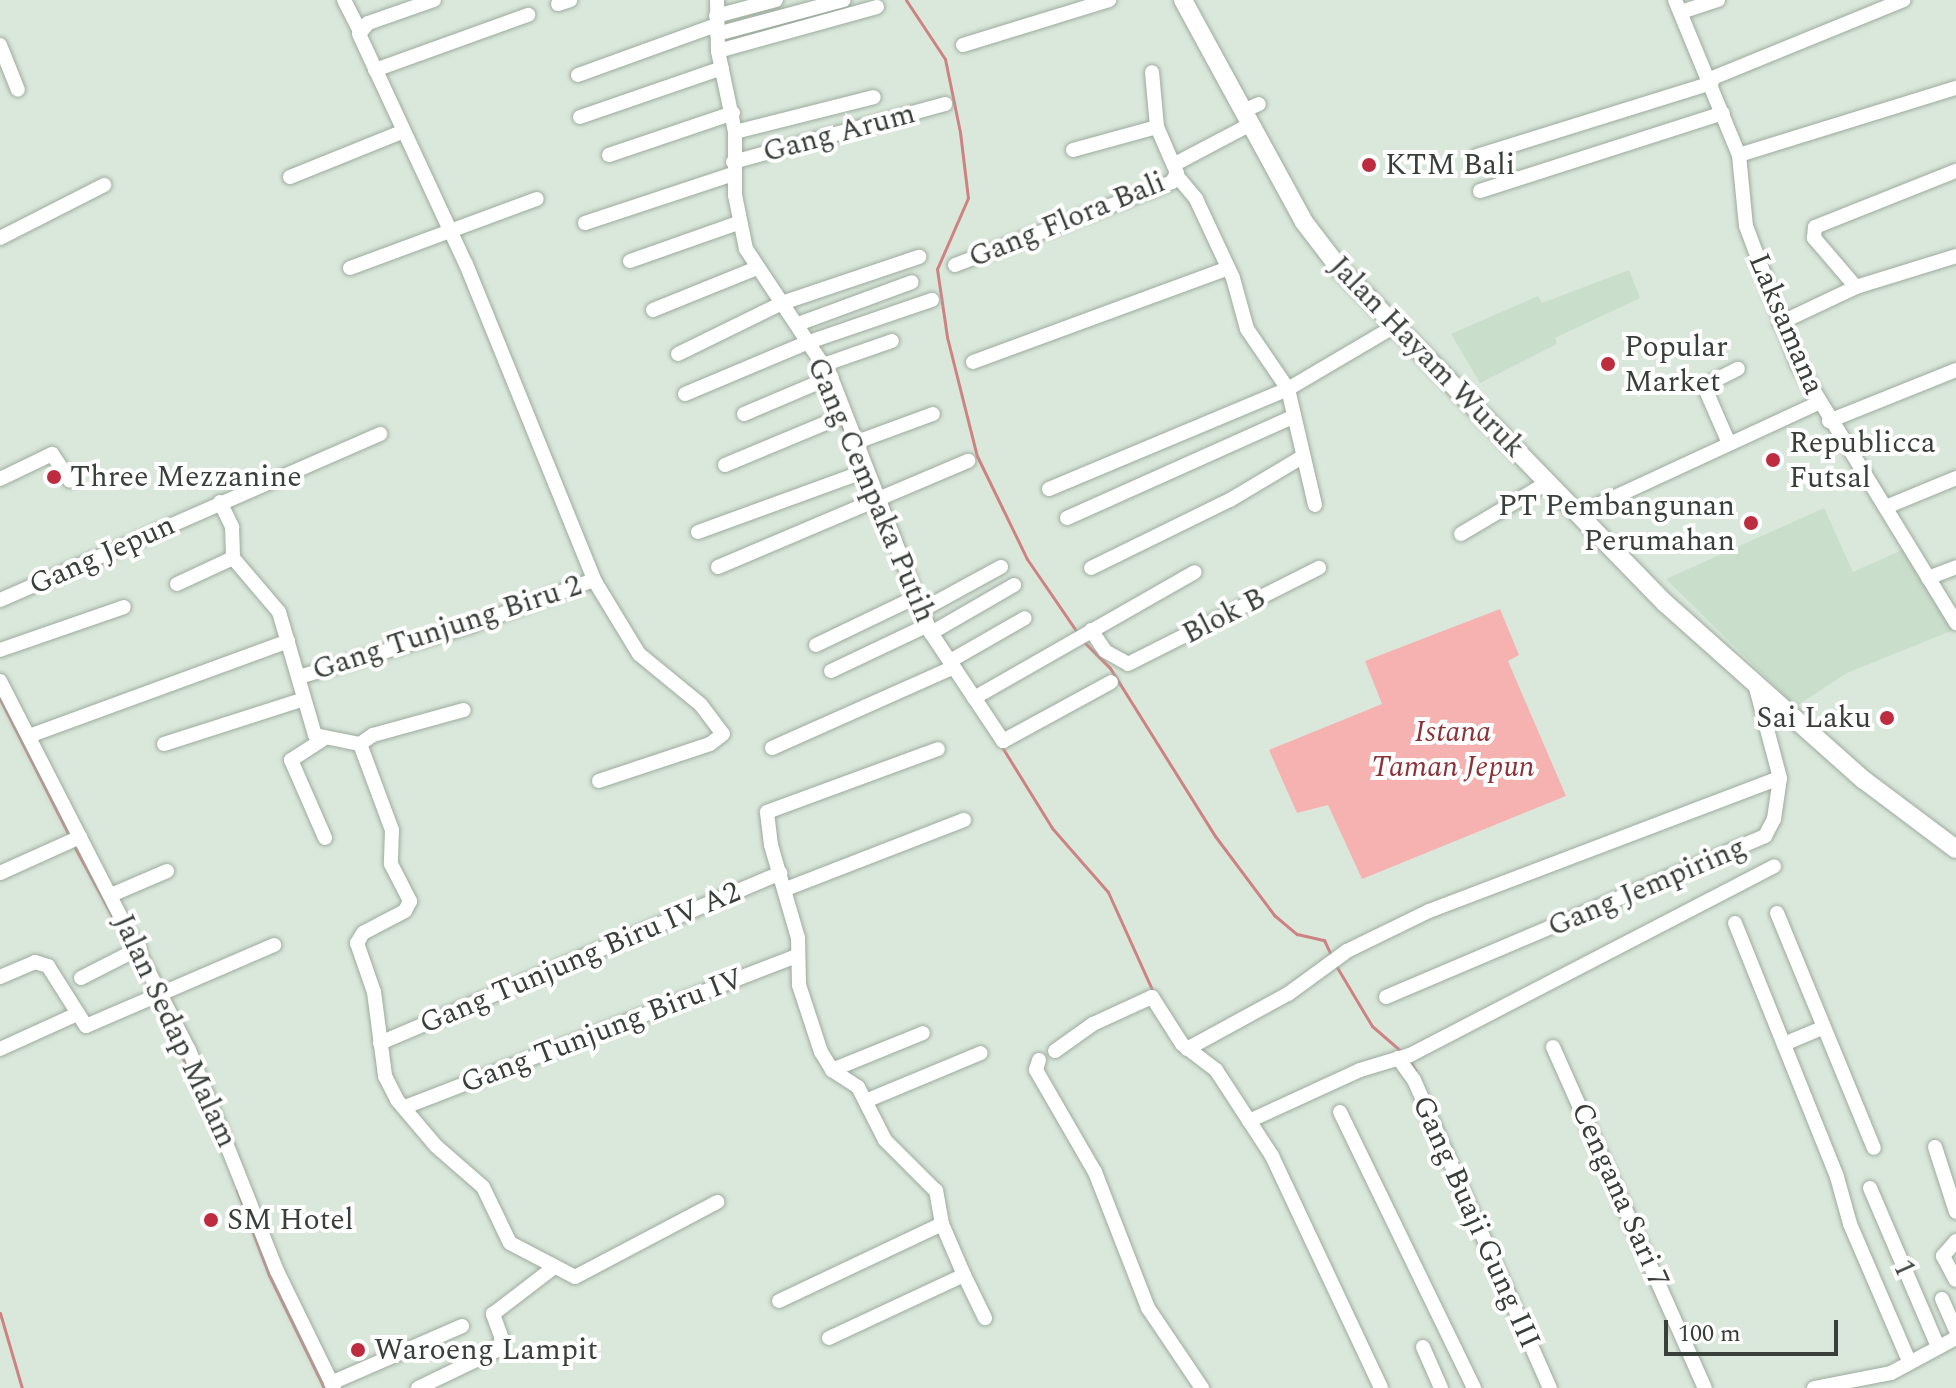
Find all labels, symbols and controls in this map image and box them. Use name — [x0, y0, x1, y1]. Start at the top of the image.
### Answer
street label: Gang Arum — [759, 95, 919, 171]
place label: KTM Bali — [1385, 147, 1515, 183]
marker: KTM Bali — [1360, 156, 1378, 174]
street label: Gang Flora Bali — [964, 164, 1170, 276]
street label: Laksamana — [1740, 248, 1832, 400]
street label: Jalan Hayam Wuruk — [1322, 249, 1532, 465]
place label: Popular Market — [1624, 329, 1728, 400]
street label: Gang Cempaka Putih — [799, 352, 943, 628]
marker: Popular Market — [1599, 355, 1617, 373]
place label: Republicca Futsal — [1789, 425, 1936, 496]
marker: Republicca Futsal — [1764, 451, 1782, 469]
place label: Three Mezzanine — [70, 459, 302, 495]
marker: Three Mezzanine — [45, 468, 63, 486]
place label: PT Pembangunan Perumahan — [1498, 488, 1735, 558]
street label: Gang Jepun — [24, 507, 180, 603]
marker: PT Pembangunan Perumahan — [1742, 514, 1760, 532]
street label: Gang Tunjung Biru 2 — [308, 567, 586, 689]
street label: Blok B — [1176, 580, 1272, 652]
place label: Sai Laku — [1756, 700, 1871, 736]
marker: Sai Laku — [1878, 709, 1896, 727]
park label: Istana Taman Jepun — [1371, 714, 1535, 784]
street label: Gang Jempiring — [1543, 829, 1751, 945]
street label: Gang Tunjung Biru IV A2 — [414, 874, 746, 1042]
street label: Jalan Sedap Malam — [105, 909, 245, 1153]
street label: Gang Tunjung Biru IV — [456, 960, 748, 1102]
street label: Gang Buaji Gung III — [1404, 1090, 1548, 1354]
street label: Cengana Sari 7 — [1563, 1097, 1677, 1293]
place label: SM Hotel — [227, 1202, 354, 1238]
marker: SM Hotel — [202, 1211, 220, 1229]
street label: 1 — [1885, 1254, 1923, 1282]
scale bar — [1668, 1304, 1842, 1354]
text: 100 m — [1678, 1316, 1741, 1352]
place label: Waroeng Lampit — [374, 1332, 598, 1368]
marker: Waroeng Lampit — [349, 1341, 367, 1359]

